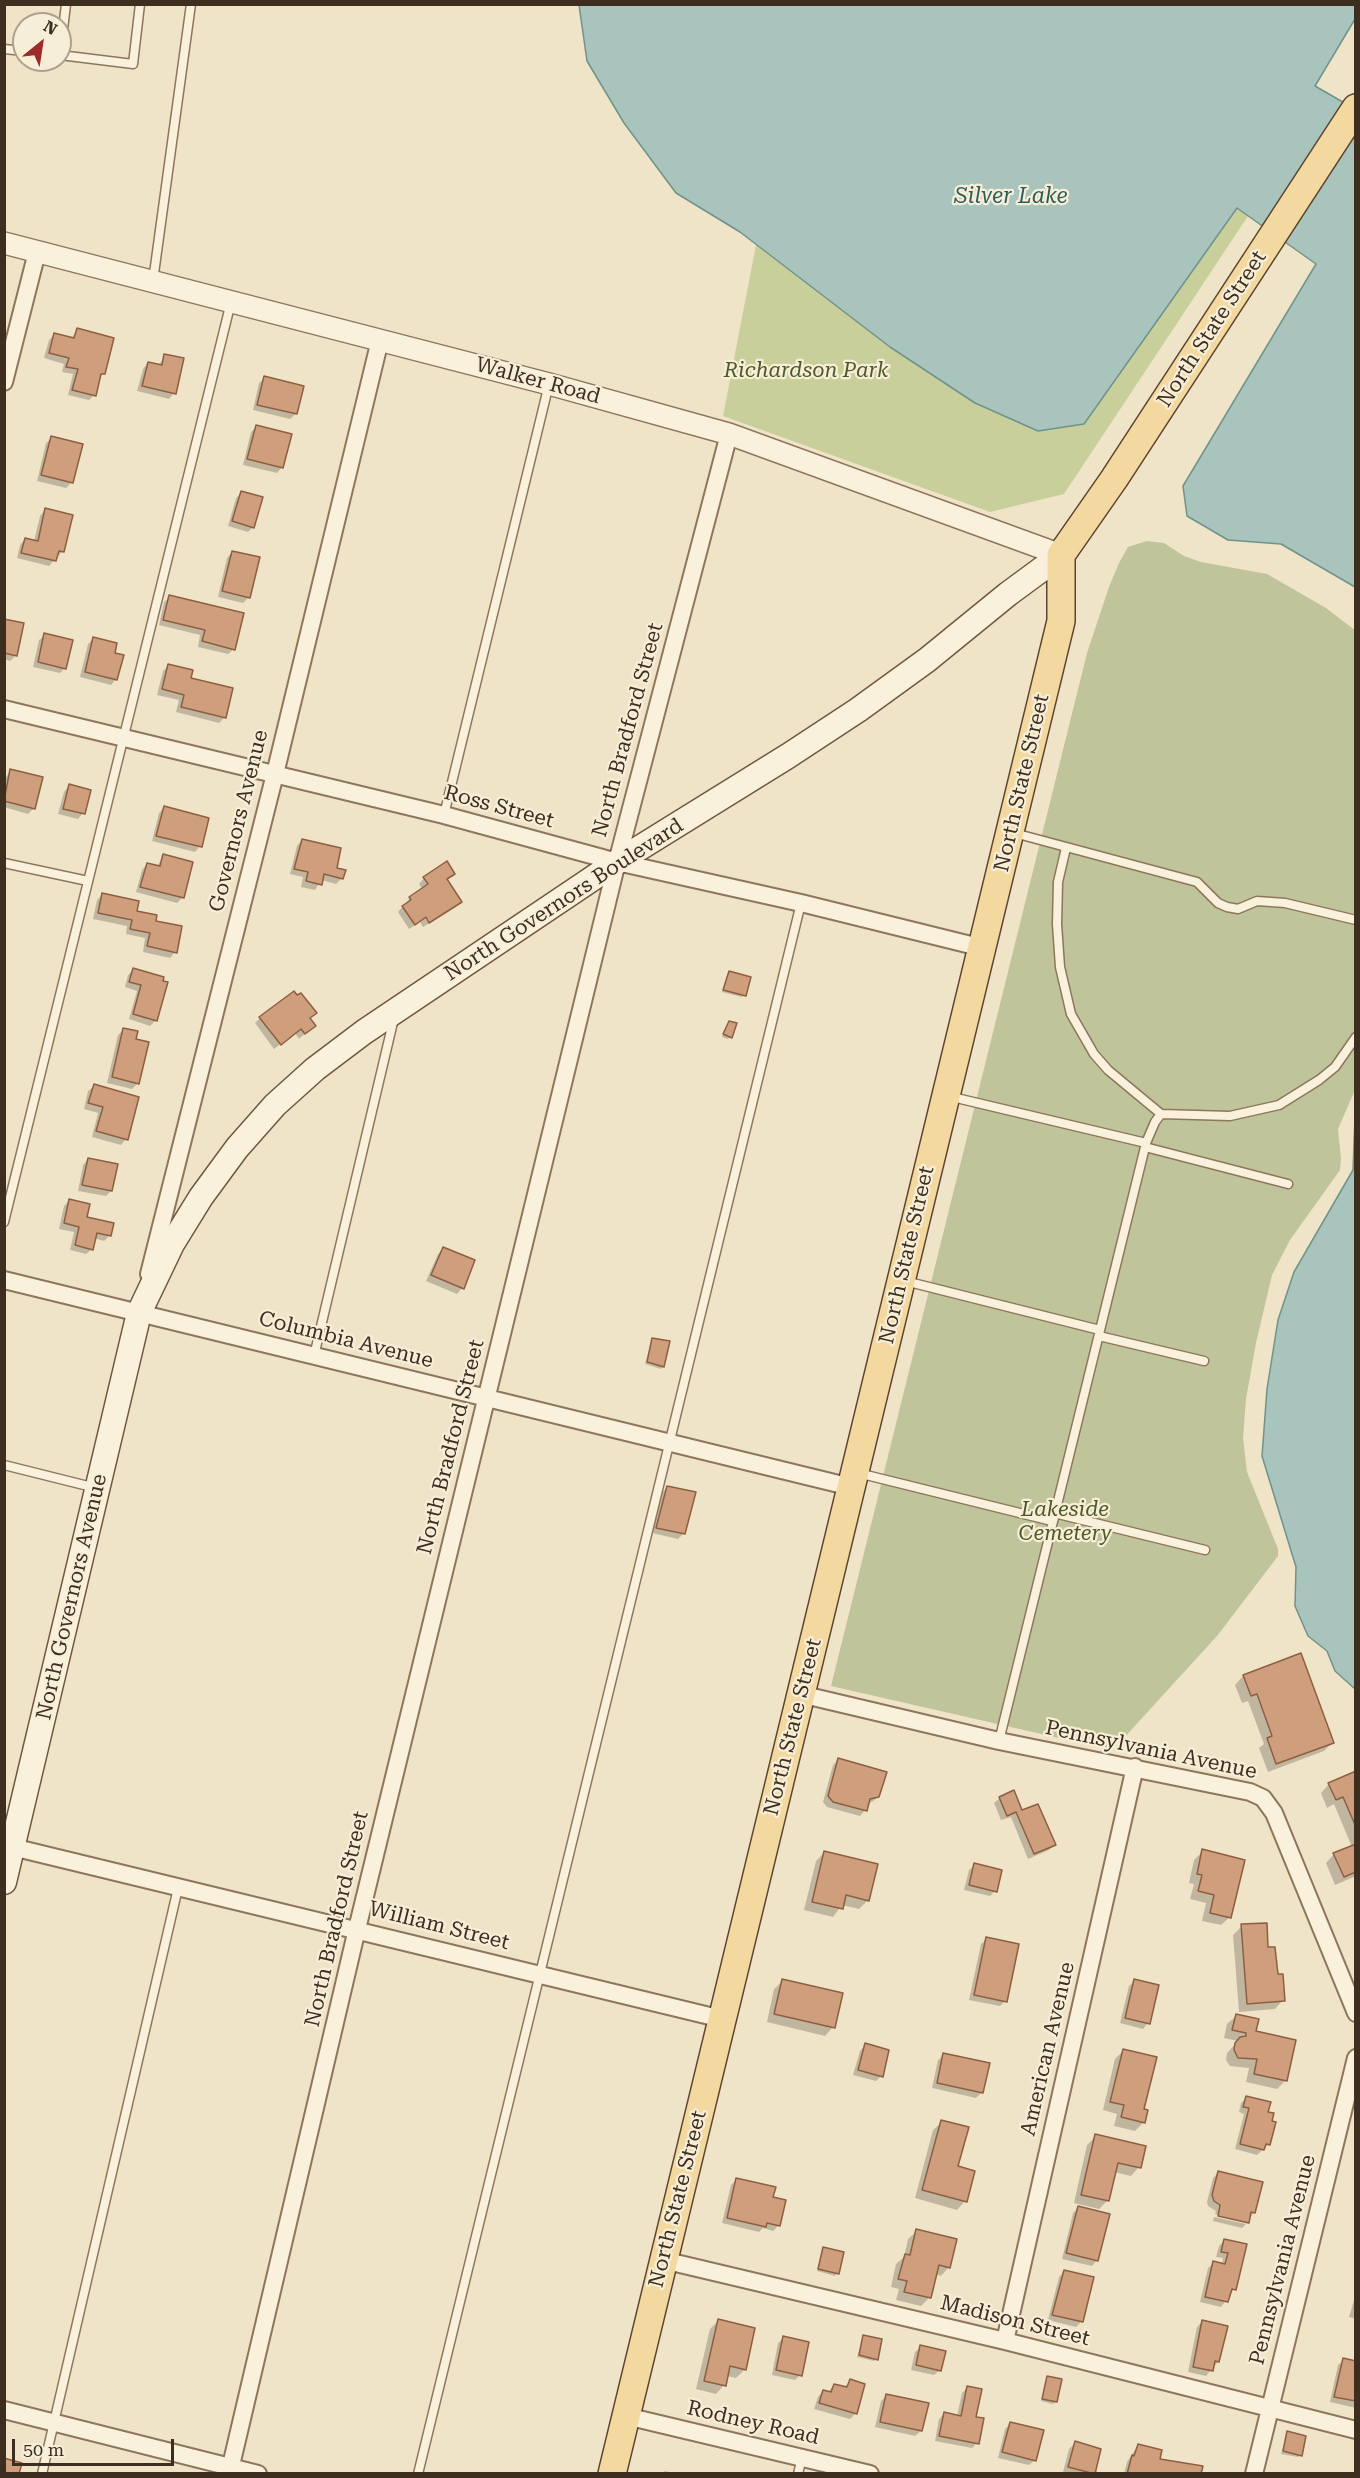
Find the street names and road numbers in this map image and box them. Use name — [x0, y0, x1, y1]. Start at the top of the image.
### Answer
street label: North State Street — [1152, 246, 1272, 412]
street label: Walker Road — [473, 352, 603, 410]
street label: North Bradford Street — [587, 620, 669, 840]
street label: North State Street — [989, 692, 1055, 874]
street label: Governors Avenue — [204, 727, 274, 915]
street label: Ross Street — [441, 780, 557, 834]
street label: North Governors Boulevard — [440, 813, 688, 987]
street label: North State Street — [874, 1164, 940, 1346]
street label: Columbia Avenue — [256, 1306, 436, 1374]
street label: North Bradford Street — [412, 1337, 490, 1557]
street label: North Governors Avenue — [31, 1471, 113, 1723]
street label: North State Street — [759, 1636, 827, 1818]
street label: Pennsylvania Avenue — [1043, 1715, 1259, 1785]
street label: North Bradford Street — [300, 1809, 374, 2029]
street label: William Street — [366, 1896, 512, 1956]
street label: American Avenue — [1016, 1959, 1080, 2139]
street label: North State Street — [644, 2108, 712, 2290]
street label: Pennsylvania Avenue — [1245, 2152, 1321, 2368]
street label: Madison Street — [938, 2290, 1092, 2352]
street label: Rodney Road — [684, 2396, 822, 2450]

